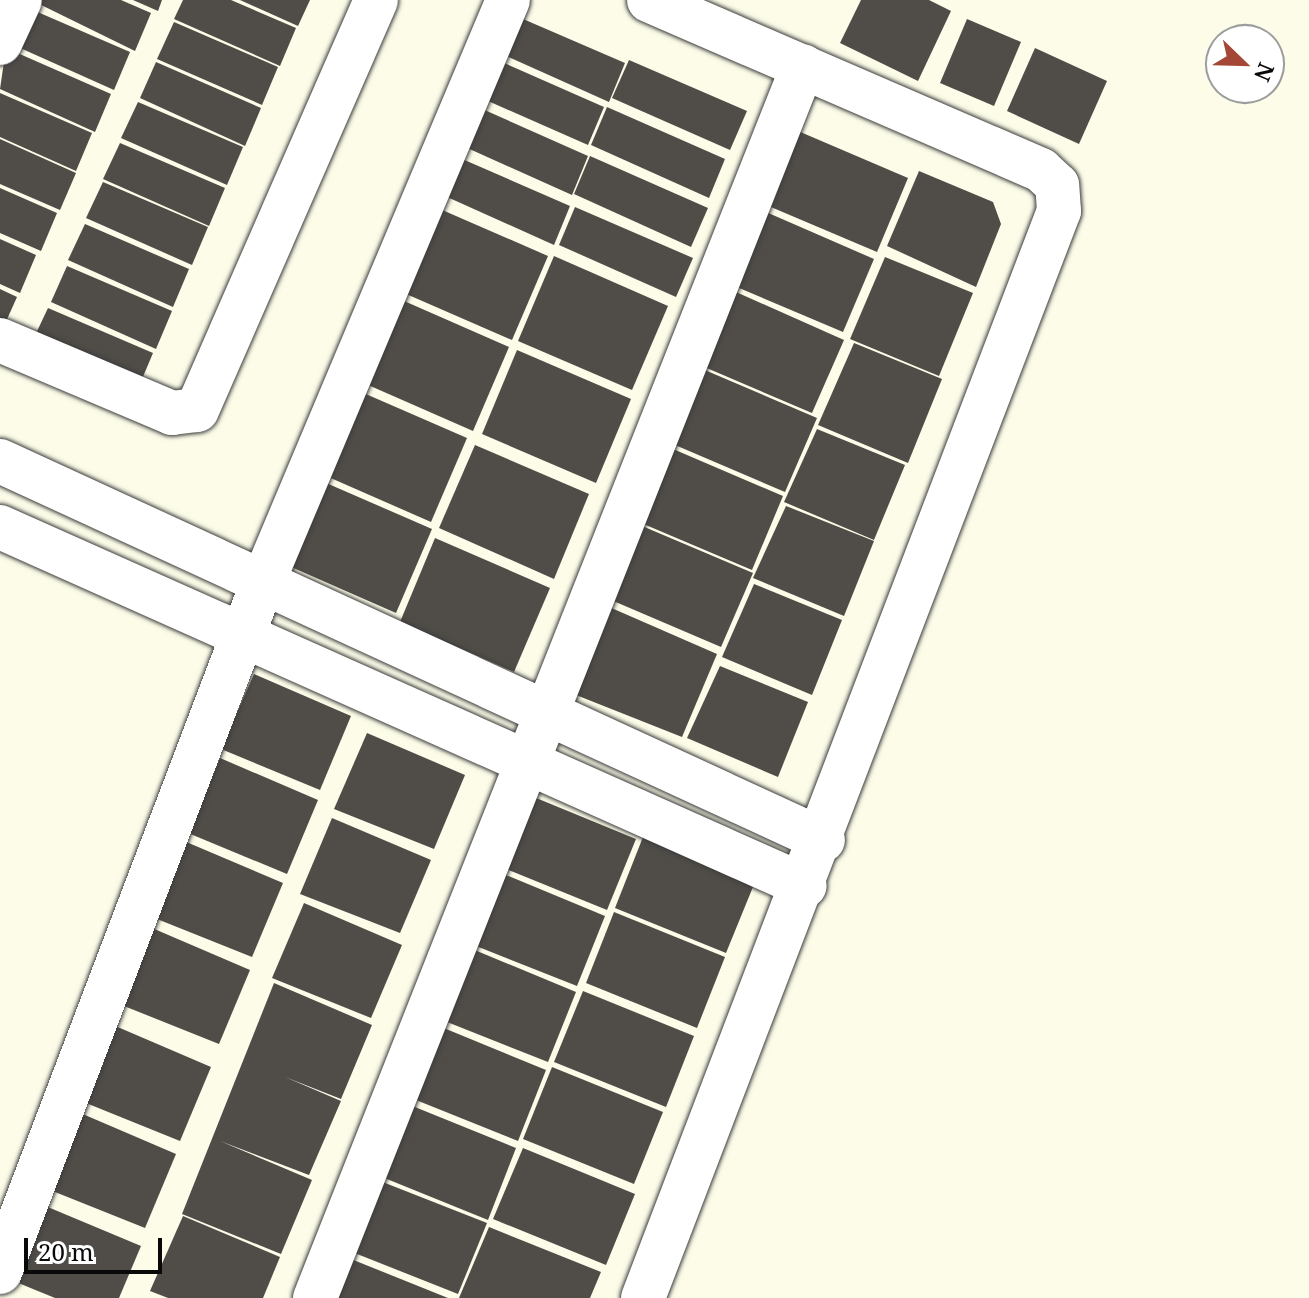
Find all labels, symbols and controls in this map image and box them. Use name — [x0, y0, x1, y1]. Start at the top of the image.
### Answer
north arrow — [1205, 24, 1285, 104]
text: N — [1248, 59, 1282, 86]
scale bar — [28, 1222, 166, 1272]
text: 20 m — [38, 1235, 94, 1268]

